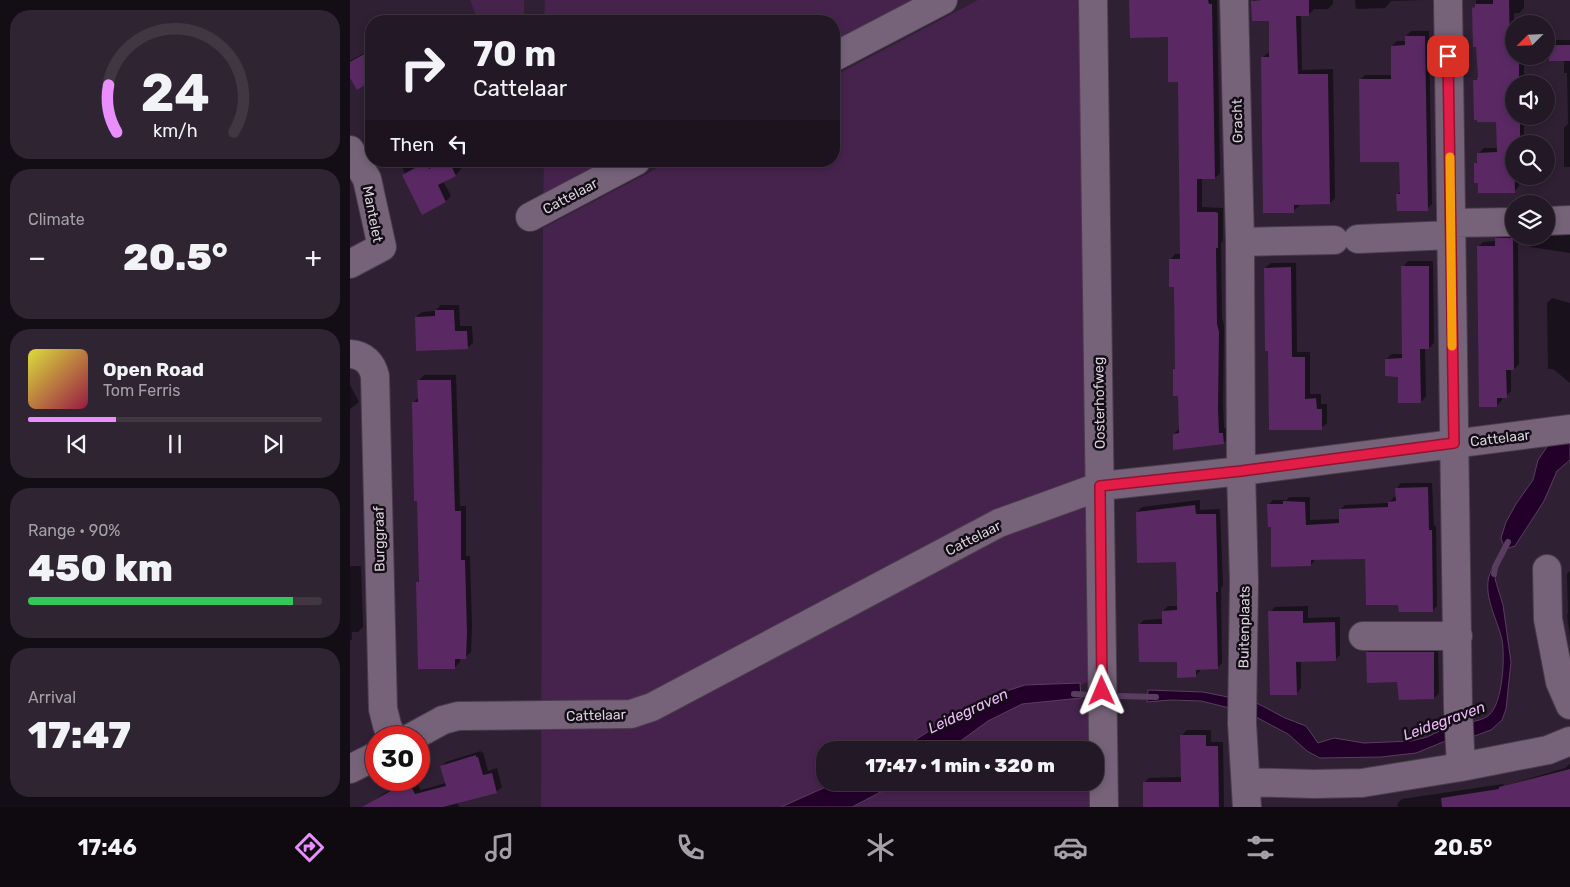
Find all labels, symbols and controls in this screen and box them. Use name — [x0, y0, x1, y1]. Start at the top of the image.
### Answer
north arrow — [1505, 15, 1555, 65]
map controls — [1505, 15, 1555, 245]
text: 70 m — [473, 33, 556, 75]
icon: right — [390, 35, 455, 100]
pin — [1427, 35, 1469, 77]
icon: arrive — [1434, 42, 1462, 70]
text: 24 — [140, 62, 210, 124]
text: Cattelaar — [473, 75, 567, 102]
button: sound — [1505, 75, 1555, 125]
street label: Gracht — [1229, 98, 1246, 143]
text: km/h — [153, 120, 197, 141]
icon: left — [444, 130, 472, 158]
text: Then — [390, 133, 434, 156]
button: search — [1505, 135, 1555, 185]
street label: Cattelaar — [540, 175, 601, 218]
street label: Mantelet — [359, 184, 386, 244]
button: layers — [1505, 195, 1555, 245]
text: Climate — [28, 210, 85, 229]
text: 20.5° — [123, 234, 228, 280]
text: − — [28, 241, 46, 274]
text: + — [305, 241, 322, 274]
street label: Oosterhofweg — [1090, 357, 1109, 449]
text: Open Road — [103, 358, 204, 381]
text: Tom Ferris — [103, 381, 180, 400]
street label: Cattelaar — [1469, 426, 1532, 451]
icon: previous — [63, 430, 91, 458]
icon: pause — [161, 430, 189, 458]
icon: next — [259, 430, 287, 458]
street label: Burggraaf — [370, 505, 389, 572]
street label: Cattelaar — [943, 517, 1004, 560]
text: Range · 90% — [28, 521, 120, 540]
text: 450 km — [28, 545, 173, 591]
street label: Buitenplaats — [1235, 586, 1254, 669]
position arrow — [1075, 664, 1127, 716]
water label: Leidegraven — [925, 685, 1011, 737]
text: Arrival — [28, 688, 76, 707]
water label: Leidegraven — [1400, 698, 1488, 744]
street label: Cattelaar — [566, 706, 627, 725]
text: 17:47 — [28, 712, 131, 758]
speed limit sign: 30 — [365, 726, 430, 791]
text: 17:47 · 1 min · 320 m — [865, 754, 1055, 777]
icon: directions — [292, 830, 327, 865]
icon: music — [482, 830, 517, 865]
icon: phone — [673, 830, 708, 865]
icon: climate — [863, 830, 898, 865]
icon: car — [1053, 830, 1088, 865]
icon: filters — [1243, 830, 1278, 865]
text: 17:46 — [78, 834, 137, 861]
text: 20.5° — [1434, 834, 1492, 861]

